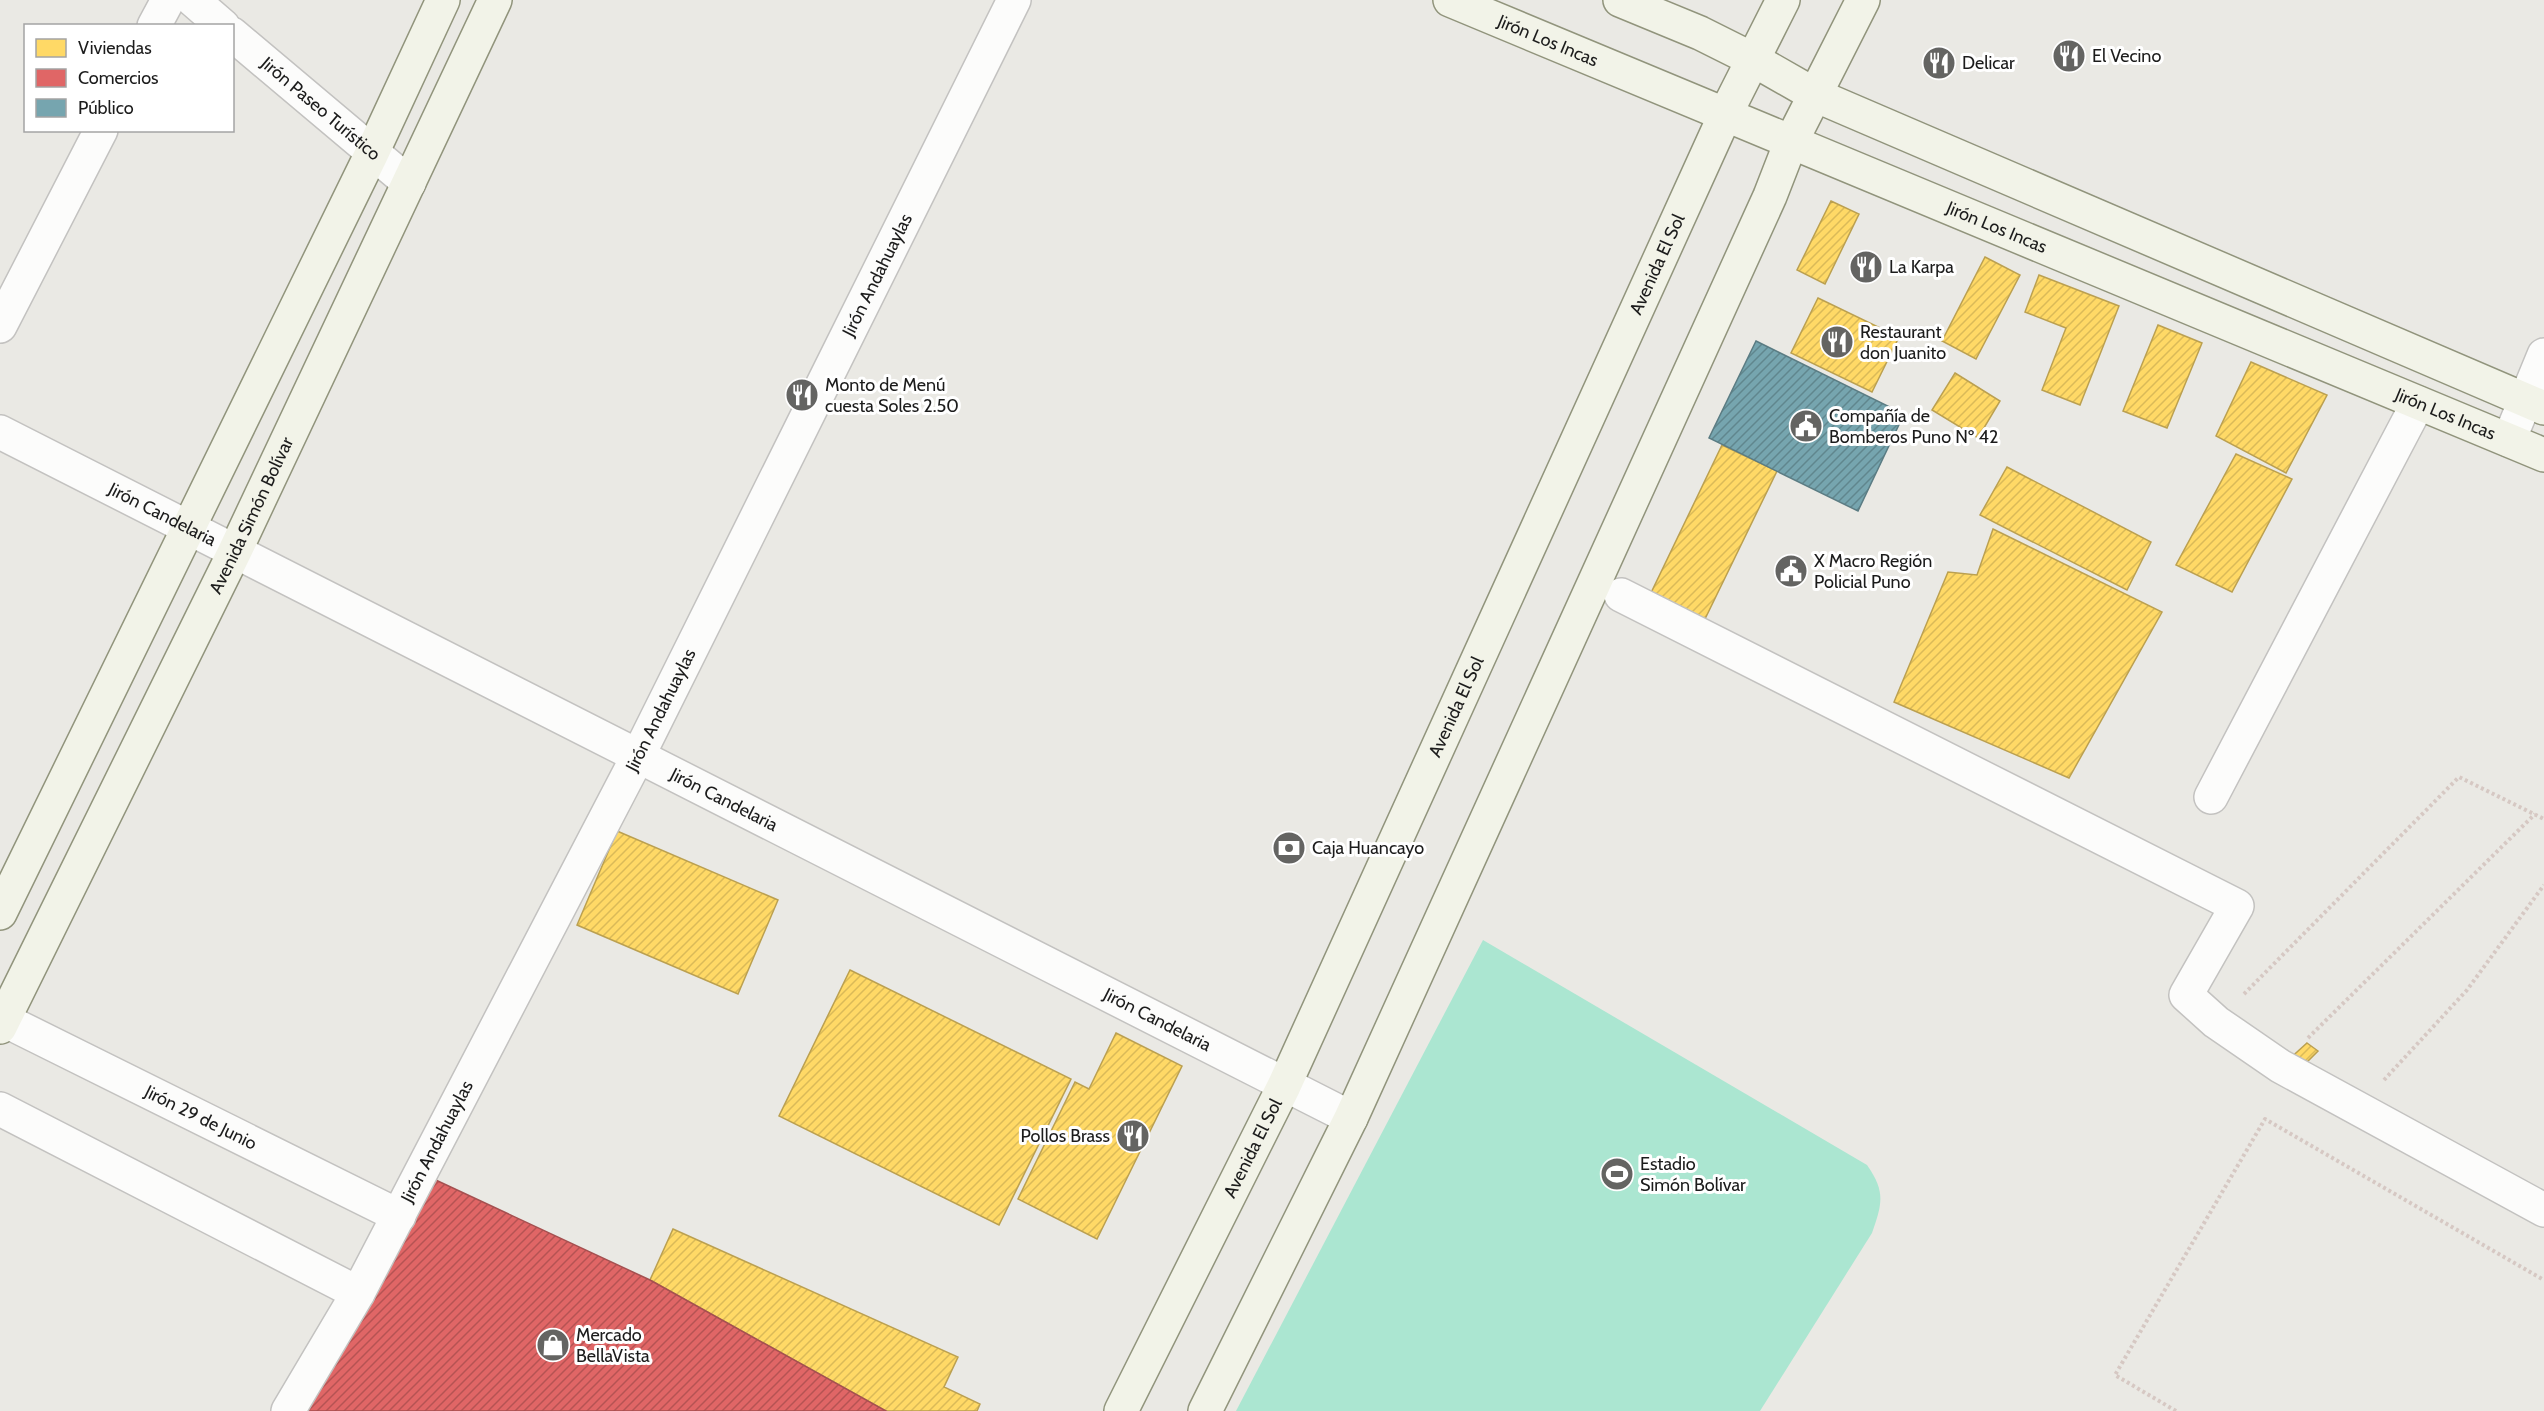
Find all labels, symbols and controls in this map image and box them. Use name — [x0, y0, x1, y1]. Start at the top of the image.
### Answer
street label: Jirón Los Incas — [1493, 10, 1601, 71]
legend — [24, 24, 234, 132]
text: Viviendas — [78, 37, 152, 59]
restaurant icon: El Vecino — [2051, 38, 2087, 74]
restaurant icon: Delicar — [1921, 45, 1957, 81]
place label: El Vecino — [2092, 45, 2161, 67]
street label: Jirón Paseo Turístico — [256, 52, 385, 165]
place label: Delicar — [1962, 52, 2015, 74]
text: Comercios — [78, 67, 159, 89]
text: Público — [78, 97, 134, 119]
street label: Jirón Los Incas — [1942, 196, 2050, 258]
street label: Jirón Andahuaylas — [837, 210, 917, 341]
street label: Avenida El Sol — [1625, 210, 1690, 318]
restaurant icon: La Karpa — [1848, 249, 1884, 285]
place label: La Karpa — [1889, 256, 1954, 278]
place label: Restaurant don Juanito — [1860, 321, 1946, 364]
restaurant icon: Restaurant don Juanito — [1819, 324, 1855, 360]
place label: Monto de Menú cuesta Soles 2.50 — [825, 374, 959, 417]
restaurant icon: Monto de Menú cuesta Soles 2.50 — [784, 377, 820, 413]
street label: Jirón Los Incas — [2391, 383, 2499, 445]
place label: Compañía de Bomberos Puno Nº 42 — [1829, 405, 1998, 448]
public building icon: Compañía de Bomberos Puno Nº 42 — [1788, 408, 1824, 444]
street label: Avenida Simón Bolívar — [205, 433, 298, 597]
street label: Jirón Candelaria — [104, 477, 220, 551]
place label: X Macro Región Policial Puno — [1814, 550, 1932, 593]
public building icon: X Macro Región Policial Puno — [1773, 553, 1809, 589]
street label: Jirón Andahuaylas — [620, 645, 701, 776]
street label: Avenida El Sol — [1424, 652, 1489, 761]
street label: Jirón Candelaria — [666, 763, 782, 836]
bank icon: Caja Huancayo — [1271, 830, 1307, 866]
place label: Caja Huancayo — [1312, 837, 1424, 859]
street label: Jirón Candelaria — [1099, 983, 1215, 1056]
street label: Jirón Andahuaylas — [396, 1077, 478, 1207]
street label: Jirón 29 de Junio — [140, 1080, 260, 1155]
street label: Avenida El Sol — [1219, 1094, 1287, 1201]
restaurant icon: Pollos Brass — [1115, 1118, 1151, 1154]
place label: Pollos Brass — [1020, 1125, 1110, 1147]
place label: Estadio Simón Bolívar — [1640, 1153, 1746, 1196]
sports icon: Estadio Simón Bolívar — [1599, 1156, 1635, 1192]
place label: Mercado BellaVista — [576, 1324, 650, 1367]
shop icon: Mercado BellaVista — [535, 1327, 571, 1363]

